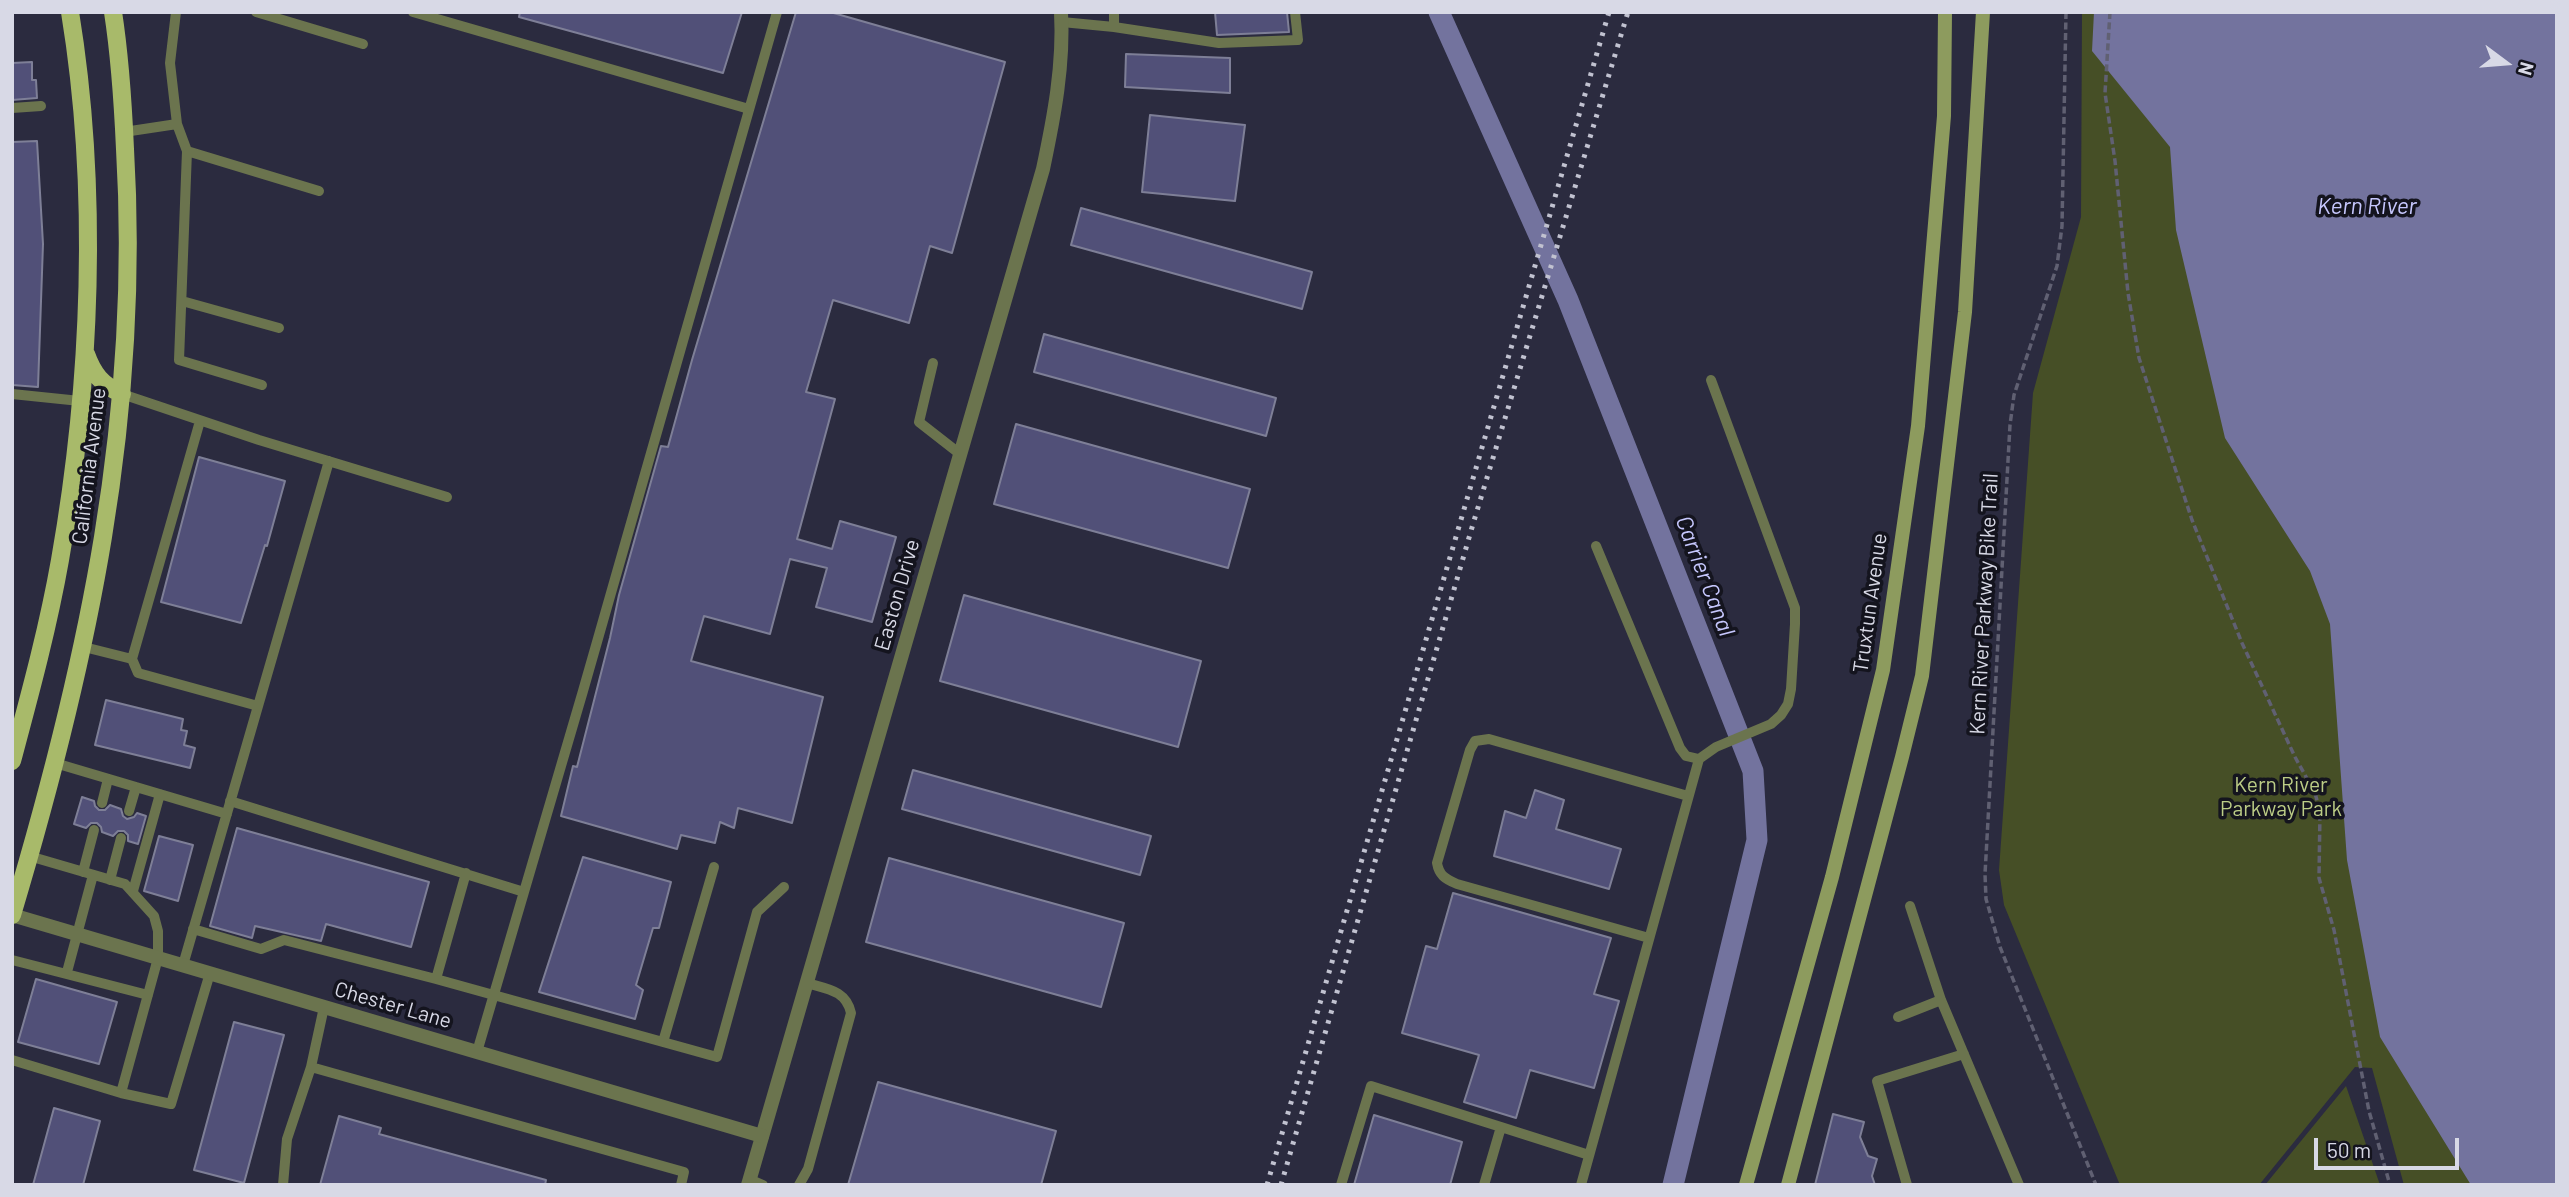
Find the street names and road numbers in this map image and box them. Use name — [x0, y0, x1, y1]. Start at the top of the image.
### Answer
street label: California Avenue — [67, 386, 111, 546]
street label: Kern River Parkway Bike Trail — [1965, 473, 2003, 735]
street label: Truxtun Avenue — [1848, 531, 1892, 675]
street label: Easton Drive — [869, 536, 925, 654]
street label: Chester Lane — [332, 976, 454, 1034]

